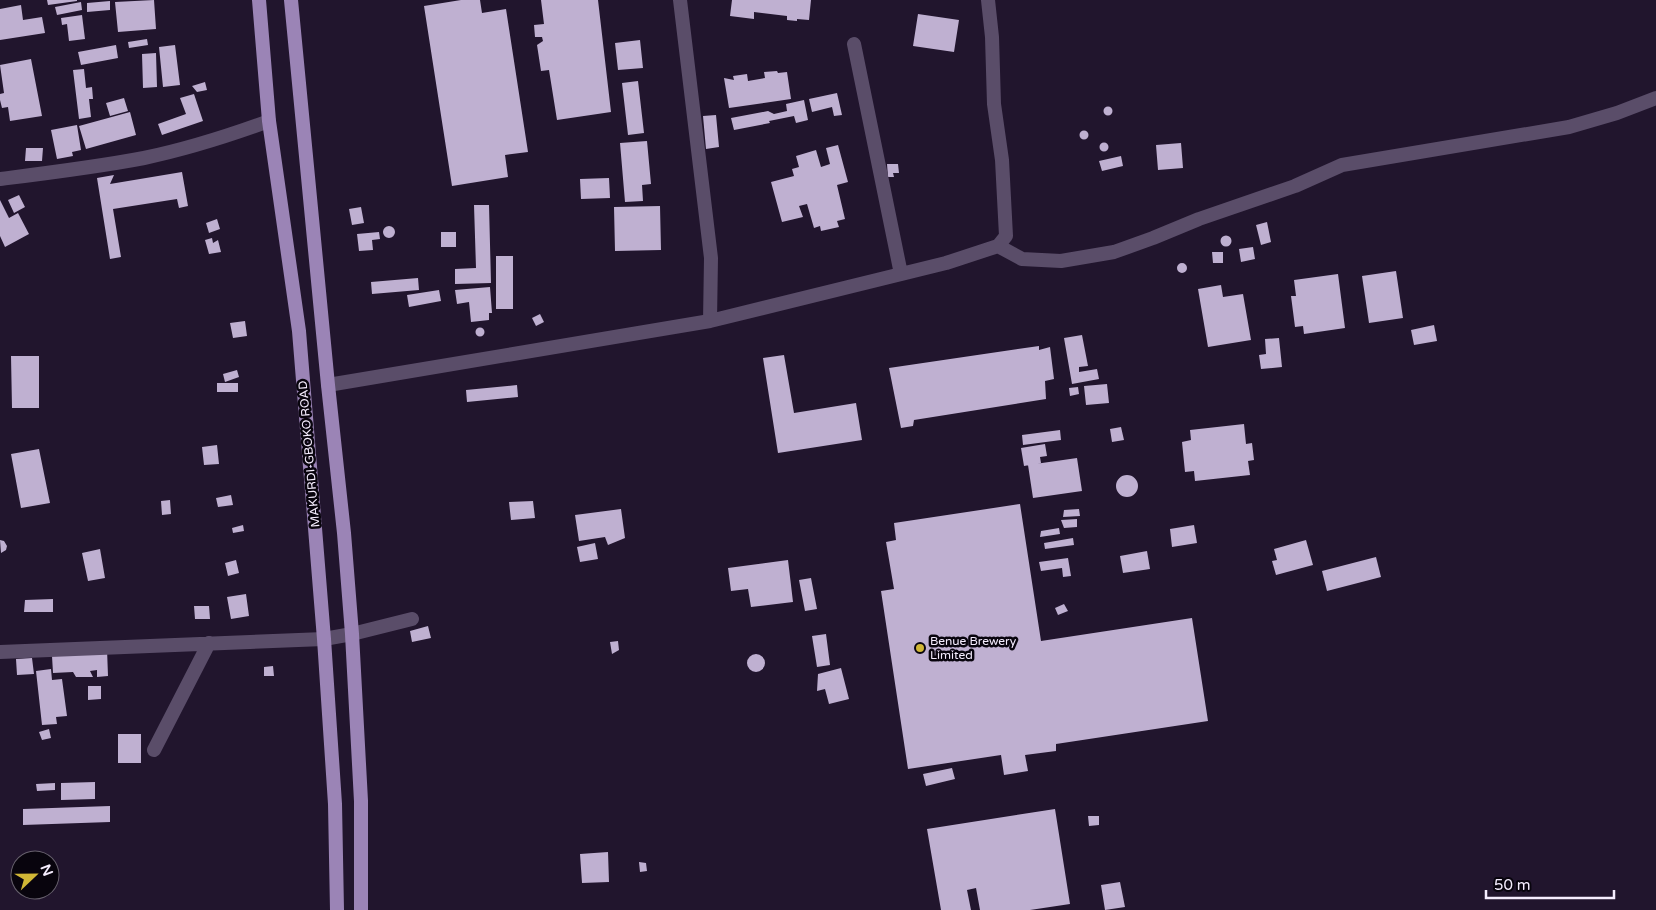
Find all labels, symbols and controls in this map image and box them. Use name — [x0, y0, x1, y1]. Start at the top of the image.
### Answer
street label: MAKURDI-GBOKO ROAD — [296, 380, 322, 528]
place label: Benue Brewery Limited — [930, 634, 1017, 662]
marker: Benue Brewery Limited — [914, 642, 926, 654]
north arrow — [10, 850, 60, 900]
text: N — [37, 862, 57, 879]
scale bar — [1486, 868, 1614, 900]
text: 50 m — [1494, 876, 1531, 894]

